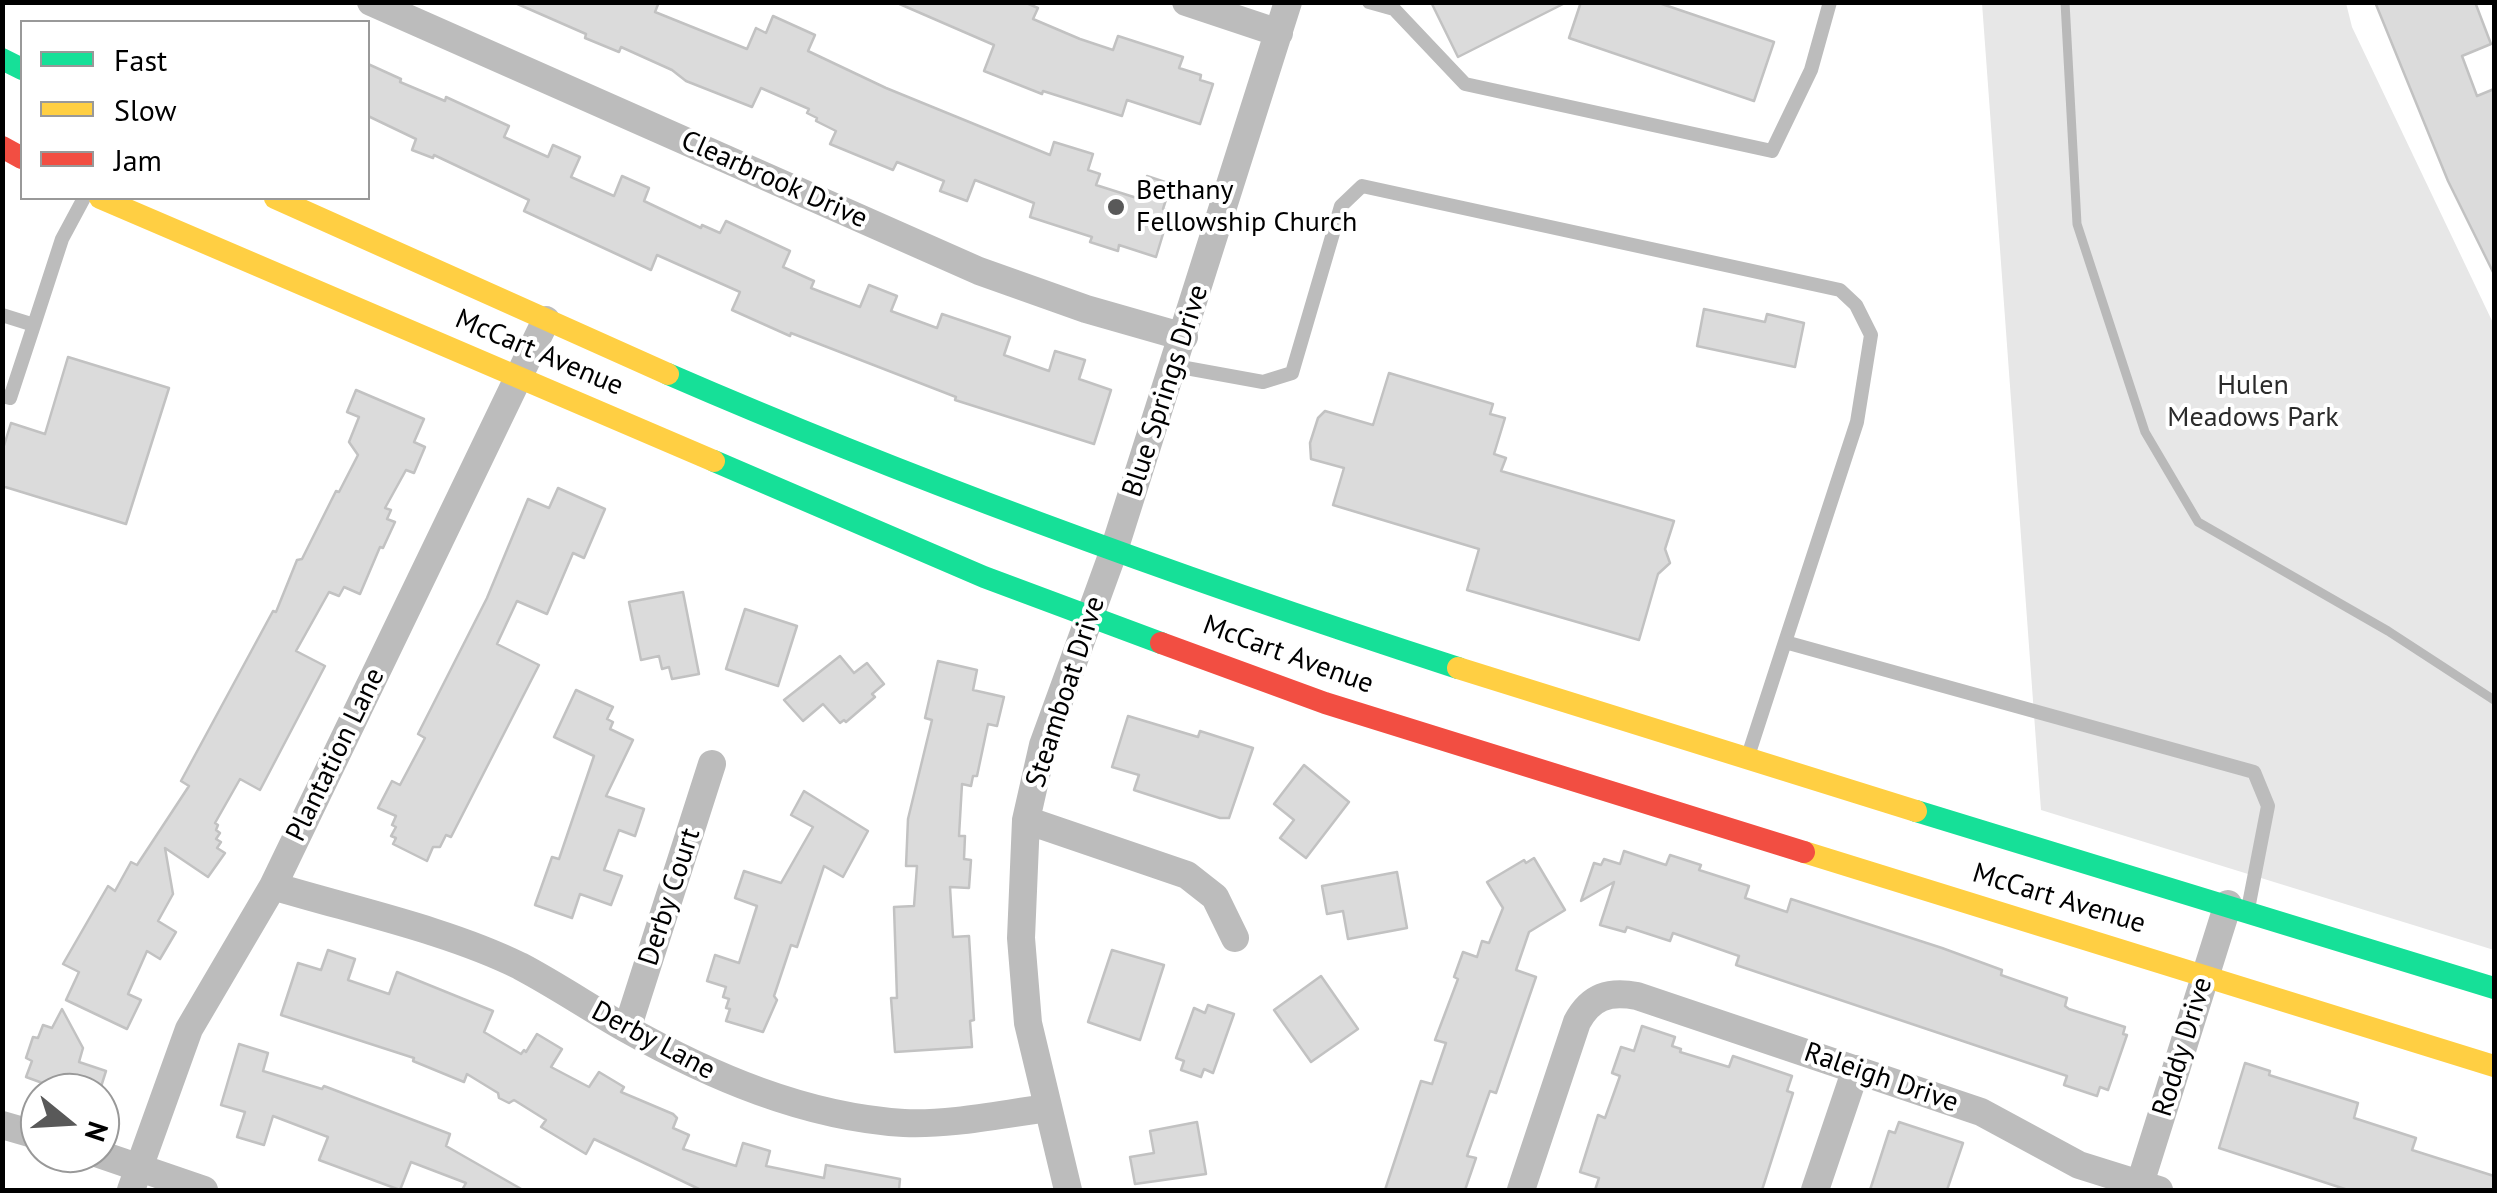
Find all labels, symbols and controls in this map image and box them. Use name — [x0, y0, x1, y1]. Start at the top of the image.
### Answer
legend — [20, 20, 370, 200]
text: Fast — [114, 40, 167, 79]
text: Slow — [114, 90, 177, 129]
street label: Clearbrook Drive — [676, 124, 872, 236]
text: Jam — [114, 140, 162, 179]
place label: Bethany Fellowship Church — [1136, 174, 1357, 240]
marker: Bethany Fellowship Church — [1105, 196, 1127, 218]
street label: Blue Springs Drive — [1116, 281, 1216, 501]
street label: McCart Avenue — [450, 303, 628, 403]
park label: Hulen Meadows Park — [2167, 369, 2339, 435]
street label: Steamboat Drive — [1019, 592, 1113, 792]
street label: McCart Avenue — [1198, 609, 1378, 701]
street label: Plantation Lane — [280, 663, 392, 847]
street label: Derby Court — [632, 824, 708, 970]
street label: McCart Avenue — [1969, 857, 2149, 941]
street label: Roddy Drive — [2146, 973, 2220, 1121]
street label: Derby Lane — [586, 995, 720, 1087]
street label: Raleigh Drive — [1800, 1036, 1962, 1120]
north arrow — [20, 1073, 120, 1173]
text: N — [77, 1117, 118, 1146]

